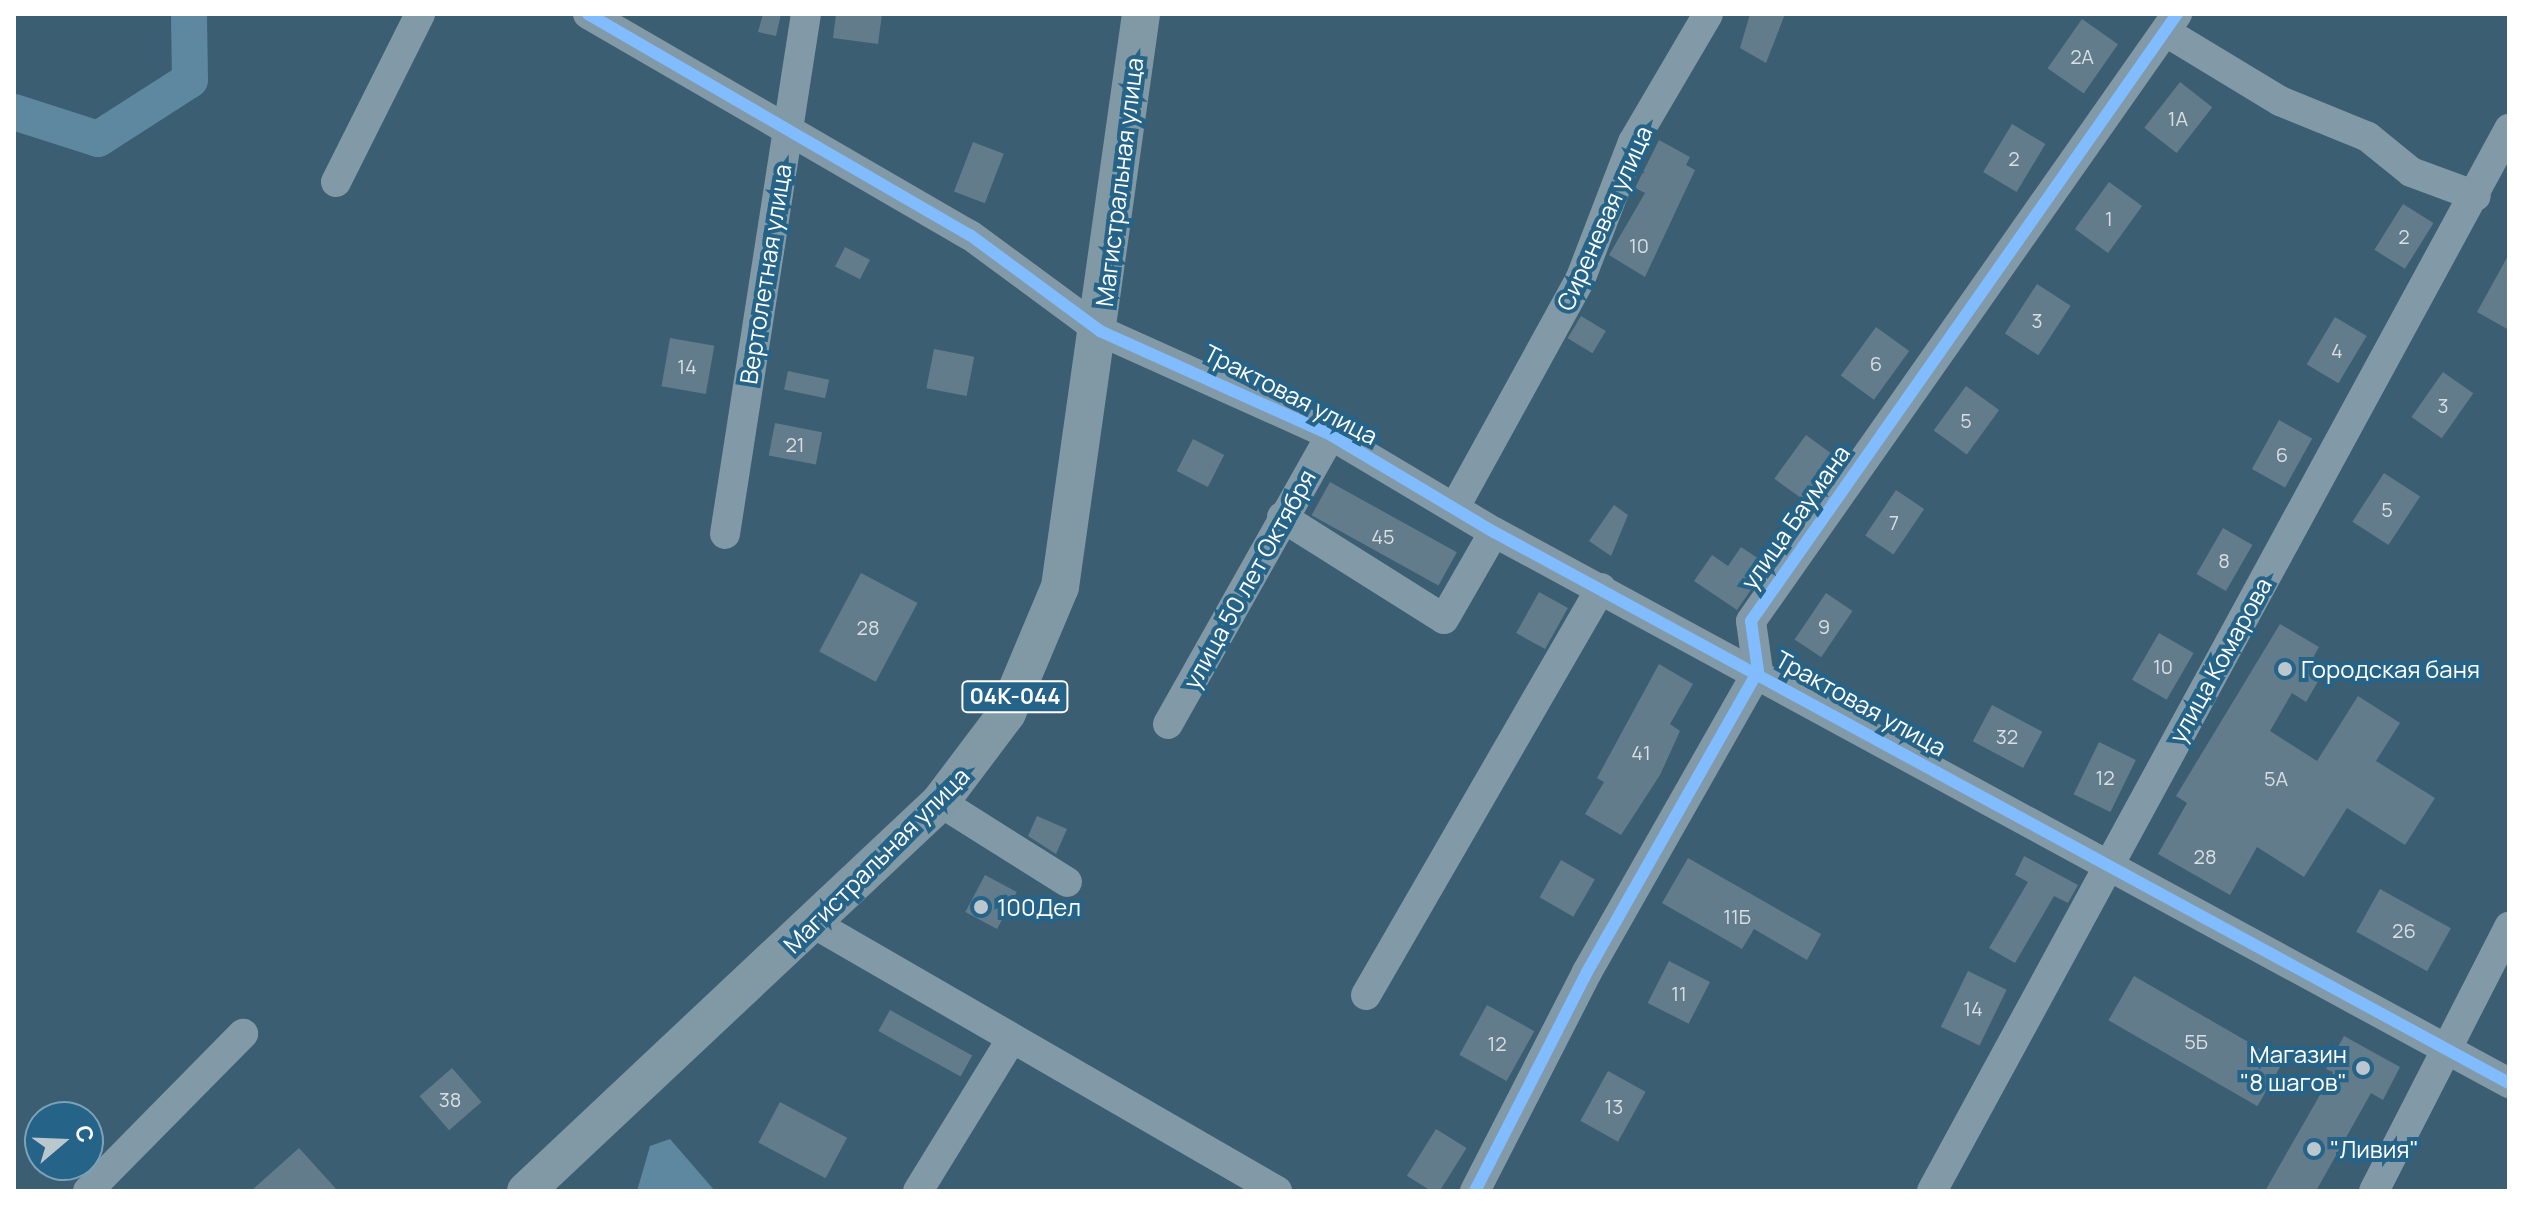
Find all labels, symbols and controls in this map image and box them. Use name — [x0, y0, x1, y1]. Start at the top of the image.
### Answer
house number: 2А — [2070, 44, 2094, 68]
street label: Магистральная улица — [1089, 56, 1149, 308]
house number: 1А — [2168, 106, 2188, 130]
street label: Сиреневая улица — [1550, 121, 1658, 315]
house number: 2 — [2008, 146, 2020, 170]
street label: Вертолетная улица — [733, 162, 797, 386]
house number: 1 — [2105, 206, 2113, 230]
house number: 2 — [2398, 224, 2410, 248]
house number: 10 — [1629, 233, 1649, 257]
house number: 3 — [2031, 308, 2043, 332]
street label: Трактовая улица — [1199, 338, 1383, 450]
house number: 4 — [2331, 338, 2343, 362]
house number: 6 — [1870, 351, 1882, 375]
house number: 14 — [677, 354, 697, 378]
house number: 3 — [2437, 393, 2449, 417]
house number: 5 — [1960, 408, 1972, 432]
house number: 21 — [785, 432, 805, 456]
street label: улица Баумана — [1735, 439, 1855, 595]
house number: 6 — [2276, 442, 2288, 466]
street label: улица 50 лет Октября — [1177, 464, 1321, 694]
house number: 5 — [2381, 497, 2393, 521]
house number: 7 — [1889, 510, 1899, 534]
house number: 45 — [1371, 524, 1395, 548]
house number: 8 — [2218, 548, 2230, 572]
street label: улица Комарова — [2163, 572, 2277, 748]
house number: 9 — [1818, 614, 1830, 638]
house number: 28 — [856, 615, 880, 639]
street label: Трактовая улица — [1771, 644, 1951, 762]
house number: 10 — [2153, 654, 2173, 678]
place label: Городская баня — [2301, 655, 2480, 683]
marker: Городская баня — [2276, 660, 2294, 678]
road number: 04К-044 — [961, 679, 1069, 715]
house number: 32 — [1996, 724, 2018, 748]
house number: 41 — [1631, 740, 1651, 764]
street label: Магистральная улица — [777, 761, 975, 959]
house number: 12 — [2095, 765, 2115, 789]
house number: 5А — [2264, 766, 2288, 790]
house number: 28 — [2193, 844, 2217, 868]
place label: 100Дел — [997, 893, 1081, 921]
marker: 100Дел — [972, 898, 990, 916]
house number: 11Б — [1723, 904, 1751, 928]
house number: 26 — [2392, 918, 2416, 942]
house number: 11 — [1671, 981, 1687, 1005]
house number: 14 — [1963, 996, 1983, 1020]
house number: 5Б — [2184, 1029, 2208, 1053]
house number: 12 — [1487, 1031, 1507, 1055]
place label: Магазин "8 шагов" — [2240, 1040, 2347, 1096]
marker: Магазин "8 шагов" — [2354, 1059, 2372, 1077]
house number: 38 — [439, 1087, 461, 1111]
house number: 13 — [1605, 1094, 1623, 1118]
north arrow — [24, 1101, 104, 1181]
text: С — [68, 1121, 102, 1146]
place label: "Ливия" — [2330, 1135, 2419, 1163]
marker: "Ливия" — [2305, 1140, 2323, 1158]

